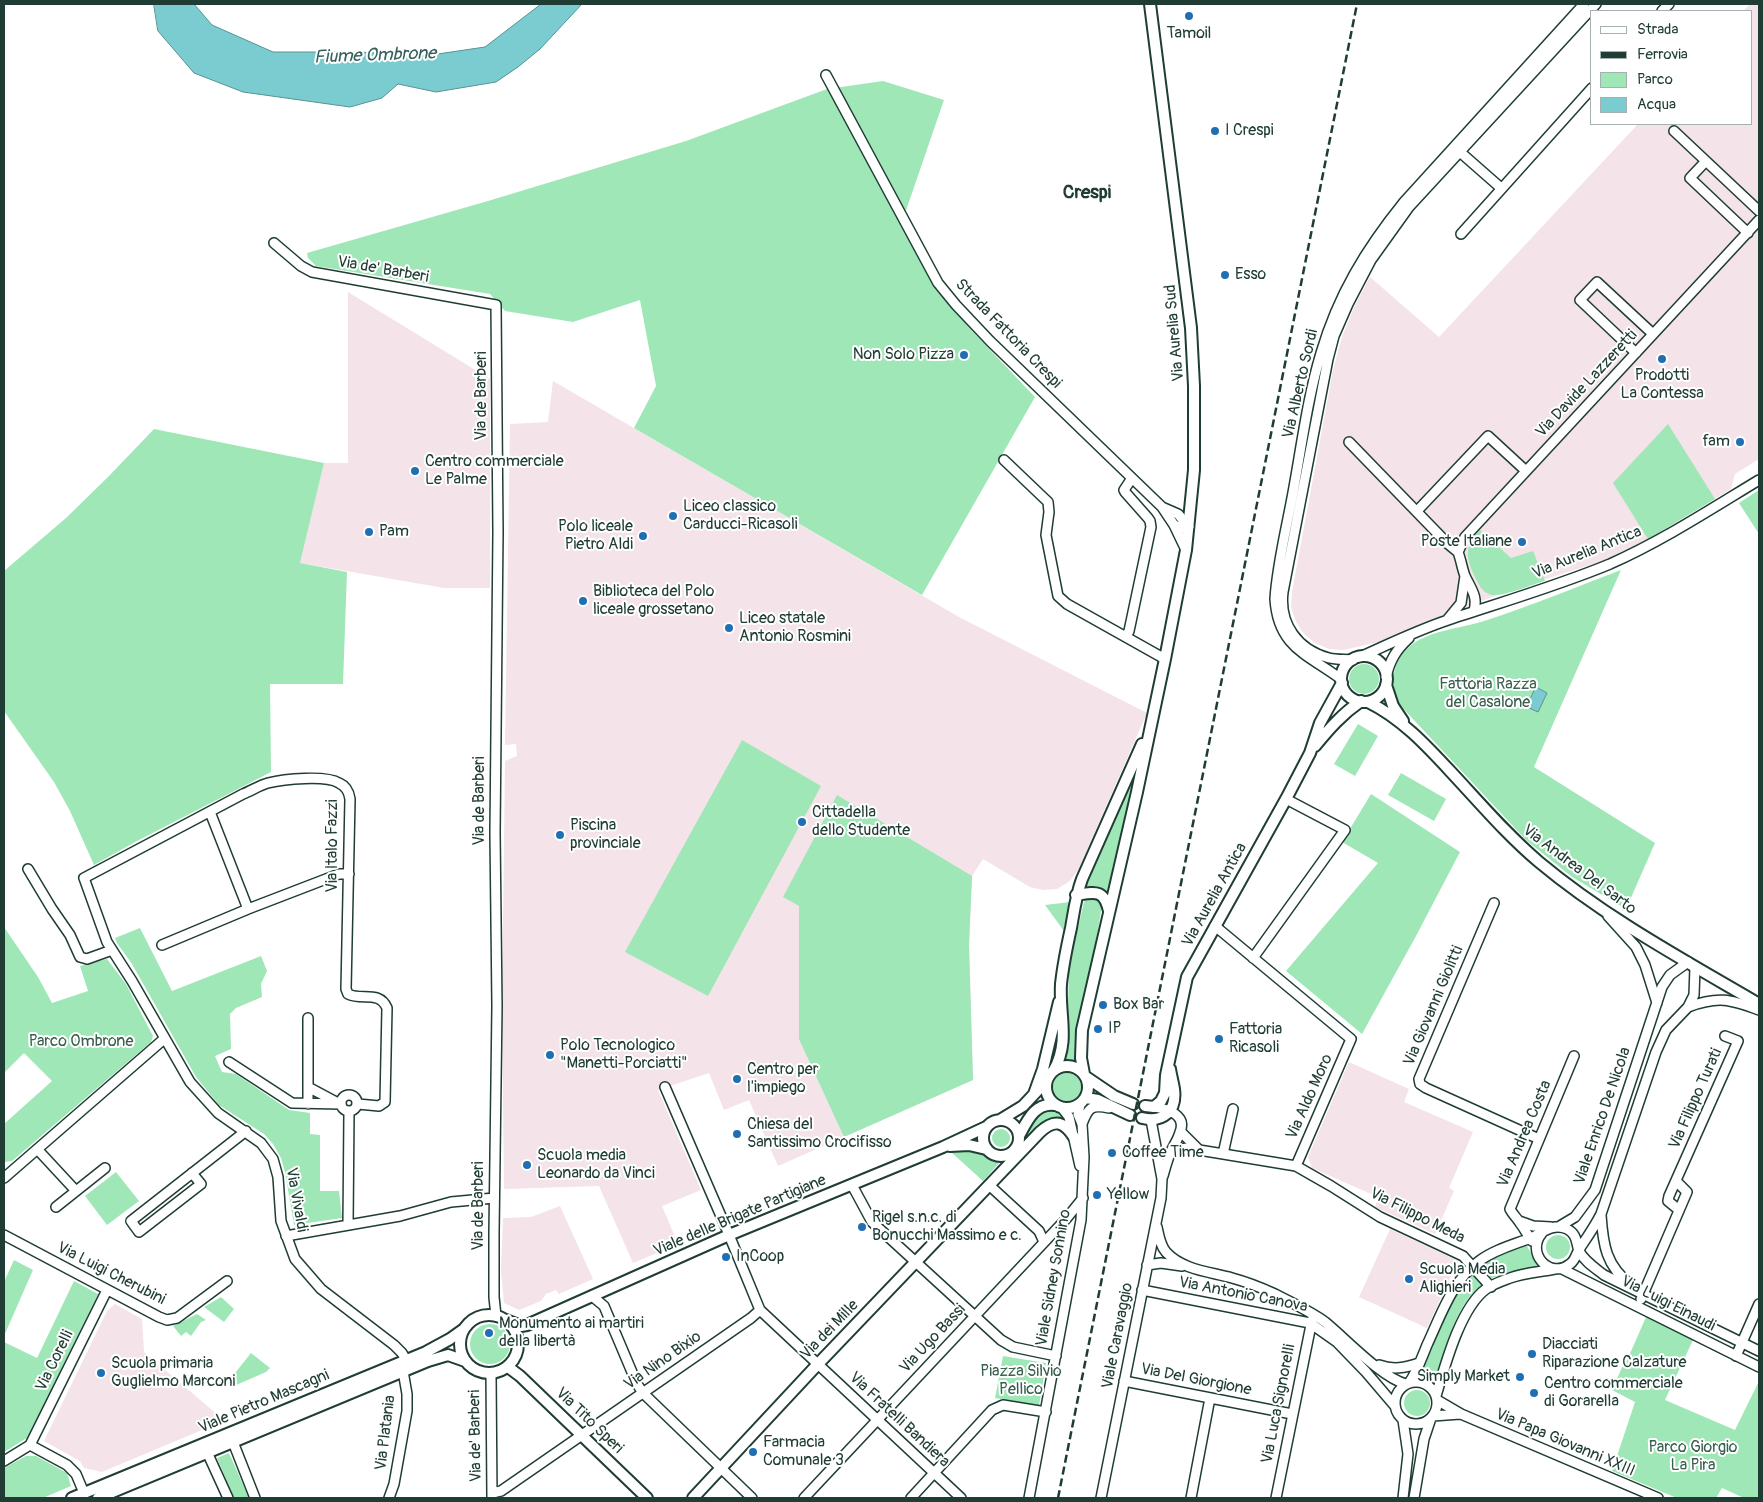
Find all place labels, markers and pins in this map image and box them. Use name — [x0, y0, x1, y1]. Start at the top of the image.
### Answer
marker: Tamoil — [1183, 10, 1195, 22]
place label: Tamoil — [1167, 24, 1211, 44]
place label: I Crespi — [1225, 121, 1274, 141]
marker: I Crespi — [1209, 125, 1221, 137]
place label: Esso — [1235, 265, 1266, 285]
marker: Esso — [1219, 269, 1231, 281]
place label: Non Solo Pizza — [853, 345, 954, 365]
marker: Non Solo Pizza — [958, 349, 970, 361]
marker: Prodotti La Contessa — [1656, 353, 1668, 365]
place label: Prodotti La Contessa — [1620, 366, 1704, 404]
place label: fam — [1702, 432, 1730, 452]
marker: fam — [1734, 436, 1746, 448]
place label: Centro commerciale Le Palme — [425, 452, 564, 490]
marker: Centro commerciale Le Palme — [409, 465, 421, 477]
place label: Liceo classico Carducci-Ricasoli — [683, 497, 798, 535]
marker: Liceo classico Carducci-Ricasoli — [667, 510, 679, 522]
place label: Polo liceale Pietro Aldi — [558, 517, 633, 555]
place label: Pam — [379, 522, 409, 542]
marker: Pam — [363, 526, 375, 538]
marker: Polo liceale Pietro Aldi — [637, 530, 649, 542]
place label: Poste Italiane — [1421, 532, 1512, 552]
marker: Poste Italiane — [1516, 536, 1528, 548]
place label: Biblioteca del Polo liceale grossetano — [593, 582, 714, 620]
marker: Biblioteca del Polo liceale grossetano — [577, 595, 589, 607]
place label: Liceo statale Antonio Rosmini — [739, 609, 851, 647]
marker: Liceo statale Antonio Rosmini — [723, 622, 735, 634]
place label: Cittadella dello Studente — [812, 803, 910, 841]
place label: Piscina provinciale — [570, 816, 641, 854]
marker: Cittadella dello Studente — [796, 816, 808, 828]
marker: Piscina provinciale — [554, 829, 566, 841]
place label: Box Bar — [1113, 995, 1164, 1015]
marker: Box Bar — [1097, 999, 1109, 1011]
place label: IP — [1108, 1019, 1121, 1039]
place label: Fattoria Ricasoli — [1229, 1020, 1282, 1058]
marker: IP — [1092, 1023, 1104, 1035]
marker: Fattoria Ricasoli — [1213, 1033, 1225, 1045]
place label: Polo Tecnologico "Manetti-Porciatti" — [560, 1036, 687, 1074]
marker: Polo Tecnologico "Manetti-Porciatti" — [544, 1049, 556, 1061]
place label: Centro per l'impiego — [747, 1060, 818, 1098]
marker: Centro per l'impiego — [731, 1073, 743, 1085]
place label: Chiesa del Santissimo Crocifisso — [747, 1115, 892, 1153]
marker: Chiesa del Santissimo Crocifisso — [731, 1128, 743, 1140]
place label: Coffee Time — [1122, 1143, 1204, 1163]
place label: Scuola media Leonardo da Vinci — [537, 1146, 655, 1184]
marker: Coffee Time — [1106, 1147, 1118, 1159]
marker: Scuola media Leonardo da Vinci — [521, 1159, 533, 1171]
place label: Yellow — [1107, 1185, 1149, 1205]
marker: Yellow — [1091, 1189, 1103, 1201]
place label: Rigel s.n.c. di Bonucchi Massimo e c. — [872, 1208, 1022, 1246]
marker: Rigel s.n.c. di Bonucchi Massimo e c. — [856, 1221, 868, 1233]
place label: InCoop — [736, 1247, 784, 1267]
marker: InCoop — [720, 1251, 732, 1263]
place label: Scuola Media Alighieri — [1419, 1260, 1505, 1298]
marker: Scuola Media Alighieri — [1403, 1273, 1415, 1285]
place label: Monumento ai martiri della libertà — [499, 1314, 644, 1352]
marker: Monumento ai martiri della libertà — [483, 1327, 495, 1339]
place label: Diacciati Riparazione Calzature — [1542, 1335, 1686, 1373]
marker: Diacciati Riparazione Calzature — [1526, 1348, 1538, 1360]
place label: Scuola primaria Guglielmo Marconi — [111, 1354, 235, 1392]
marker: Scuola primaria Guglielmo Marconi — [95, 1367, 107, 1379]
place label: Simply Market — [1417, 1367, 1510, 1387]
marker: Simply Market — [1514, 1371, 1526, 1383]
place label: Centro commerciale di Gorarella — [1544, 1374, 1683, 1412]
marker: Centro commerciale di Gorarella — [1528, 1387, 1540, 1399]
place label: Farmacia Comunale 3 — [763, 1433, 844, 1471]
marker: Farmacia Comunale 3 — [747, 1446, 759, 1458]

